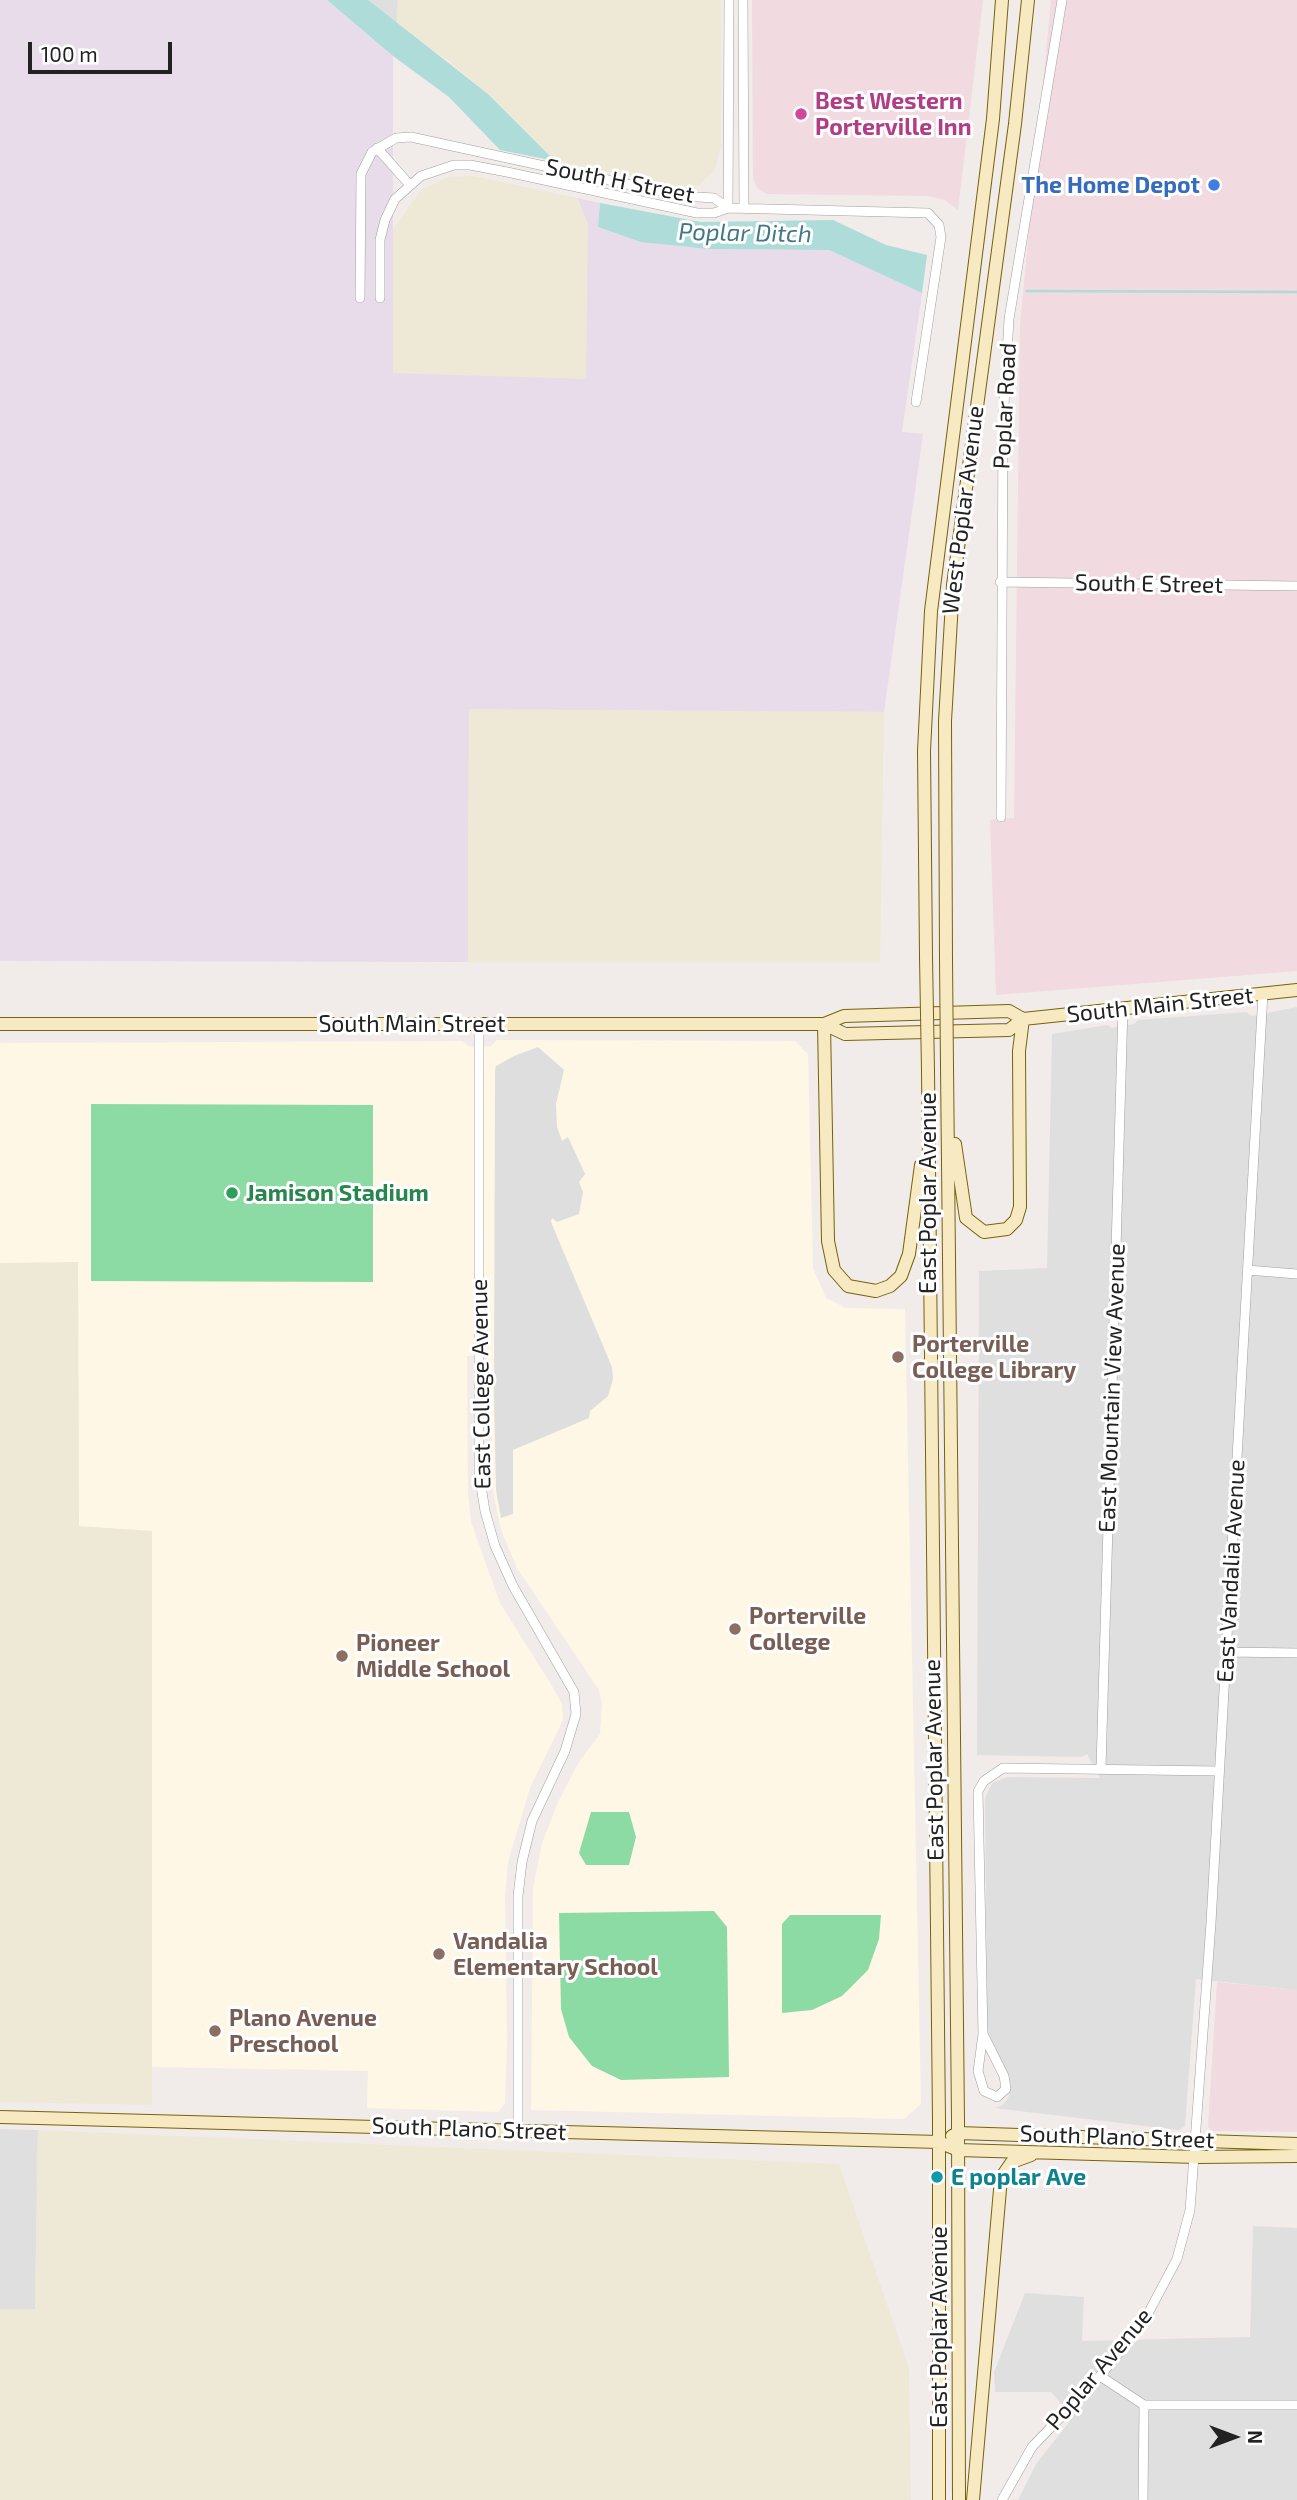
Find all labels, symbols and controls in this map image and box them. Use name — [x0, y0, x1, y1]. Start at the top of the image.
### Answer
scale bar — [32, 28, 175, 72]
text: 100 m — [41, 41, 98, 66]
place label: Best Western Porterville Inn — [815, 87, 972, 141]
marker: Best Western Porterville Inn — [793, 106, 809, 122]
street label: South H Street — [543, 153, 697, 209]
place label: The Home Depot — [1021, 171, 1200, 199]
marker: The Home Depot — [1206, 177, 1222, 193]
water label: Poplar Ditch — [678, 217, 812, 249]
street label: Poplar Road — [988, 342, 1022, 470]
street label: West Poplar Avenue — [937, 404, 989, 616]
street label: South E Street — [1075, 569, 1223, 599]
street label: South Main Street — [1065, 981, 1255, 1029]
street label: South Main Street — [318, 1010, 506, 1038]
street label: East Poplar Avenue — [914, 1092, 942, 1294]
place label: Jamison Stadium — [246, 1179, 429, 1207]
marker: Jamison Stadium — [224, 1185, 240, 1201]
street label: East Mountain View Avenue — [1093, 1243, 1131, 1533]
street label: East College Avenue — [465, 1278, 497, 1490]
place label: Porterville College Library — [912, 1330, 1076, 1384]
marker: Porterville College Library — [890, 1349, 906, 1365]
street label: East Vandalia Avenue — [1211, 1459, 1251, 1683]
place label: Porterville College — [749, 1602, 866, 1656]
marker: Porterville College — [727, 1621, 743, 1637]
place label: Pioneer Middle School — [356, 1629, 510, 1683]
marker: Pioneer Middle School — [334, 1648, 350, 1664]
street label: East Poplar Avenue — [918, 1659, 950, 1861]
place label: Vandalia Elementary School — [453, 1927, 658, 1981]
marker: Vandalia Elementary School — [431, 1946, 447, 1962]
place label: Plano Avenue Preschool — [229, 2004, 377, 2058]
marker: Plano Avenue Preschool — [207, 2023, 223, 2039]
street label: South Plano Street — [371, 2112, 567, 2146]
street label: South Plano Street — [1019, 2120, 1215, 2154]
place label: E poplar Ave — [951, 2163, 1086, 2191]
marker: E poplar Ave — [929, 2169, 945, 2185]
street label: East Poplar Avenue — [925, 2226, 953, 2428]
street label: Poplar Avenue — [1040, 2302, 1158, 2436]
north arrow — [1199, 2402, 1269, 2472]
text: N — [1244, 2430, 1267, 2444]

